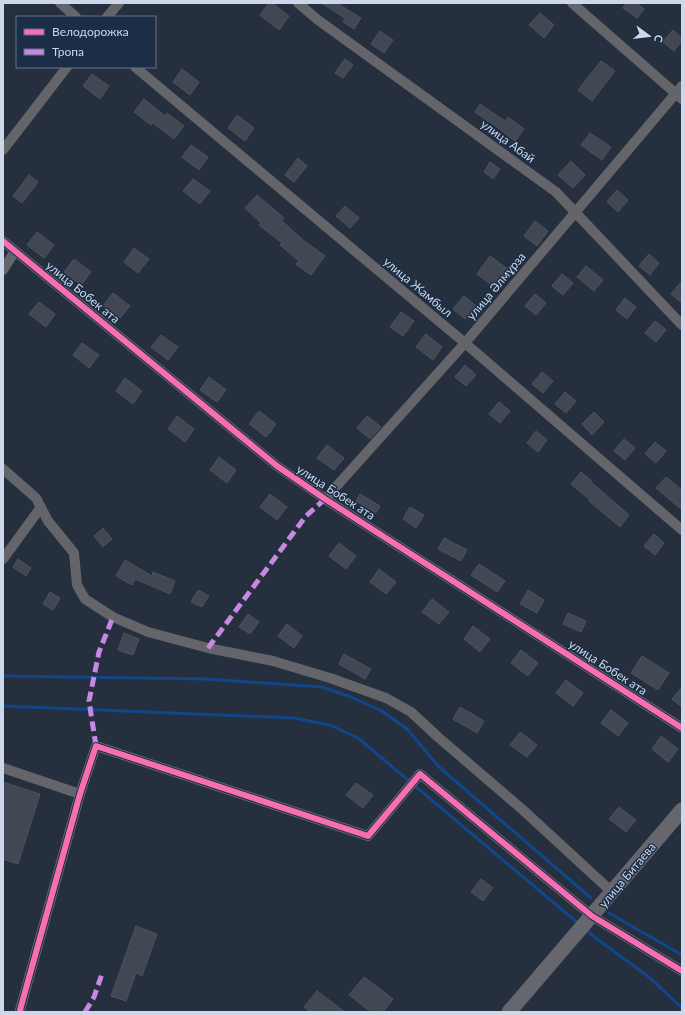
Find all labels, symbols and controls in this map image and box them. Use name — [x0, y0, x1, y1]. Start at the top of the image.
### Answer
legend — [16, 16, 156, 68]
north arrow — [629, 16, 669, 56]
text: Велодорожка — [52, 24, 129, 39]
text: С — [652, 34, 666, 45]
text: Тропа — [52, 44, 84, 59]
street label: улица Абай — [478, 116, 538, 166]
street label: улица Әлмұрза — [463, 249, 529, 323]
street label: улица Жамбыл — [380, 254, 456, 320]
street label: улица Бобек ата — [43, 258, 123, 326]
street label: улица Бобек ата — [294, 461, 378, 523]
street label: улица Бобек ата — [566, 636, 650, 698]
street label: улица Битаева — [595, 839, 659, 911]

